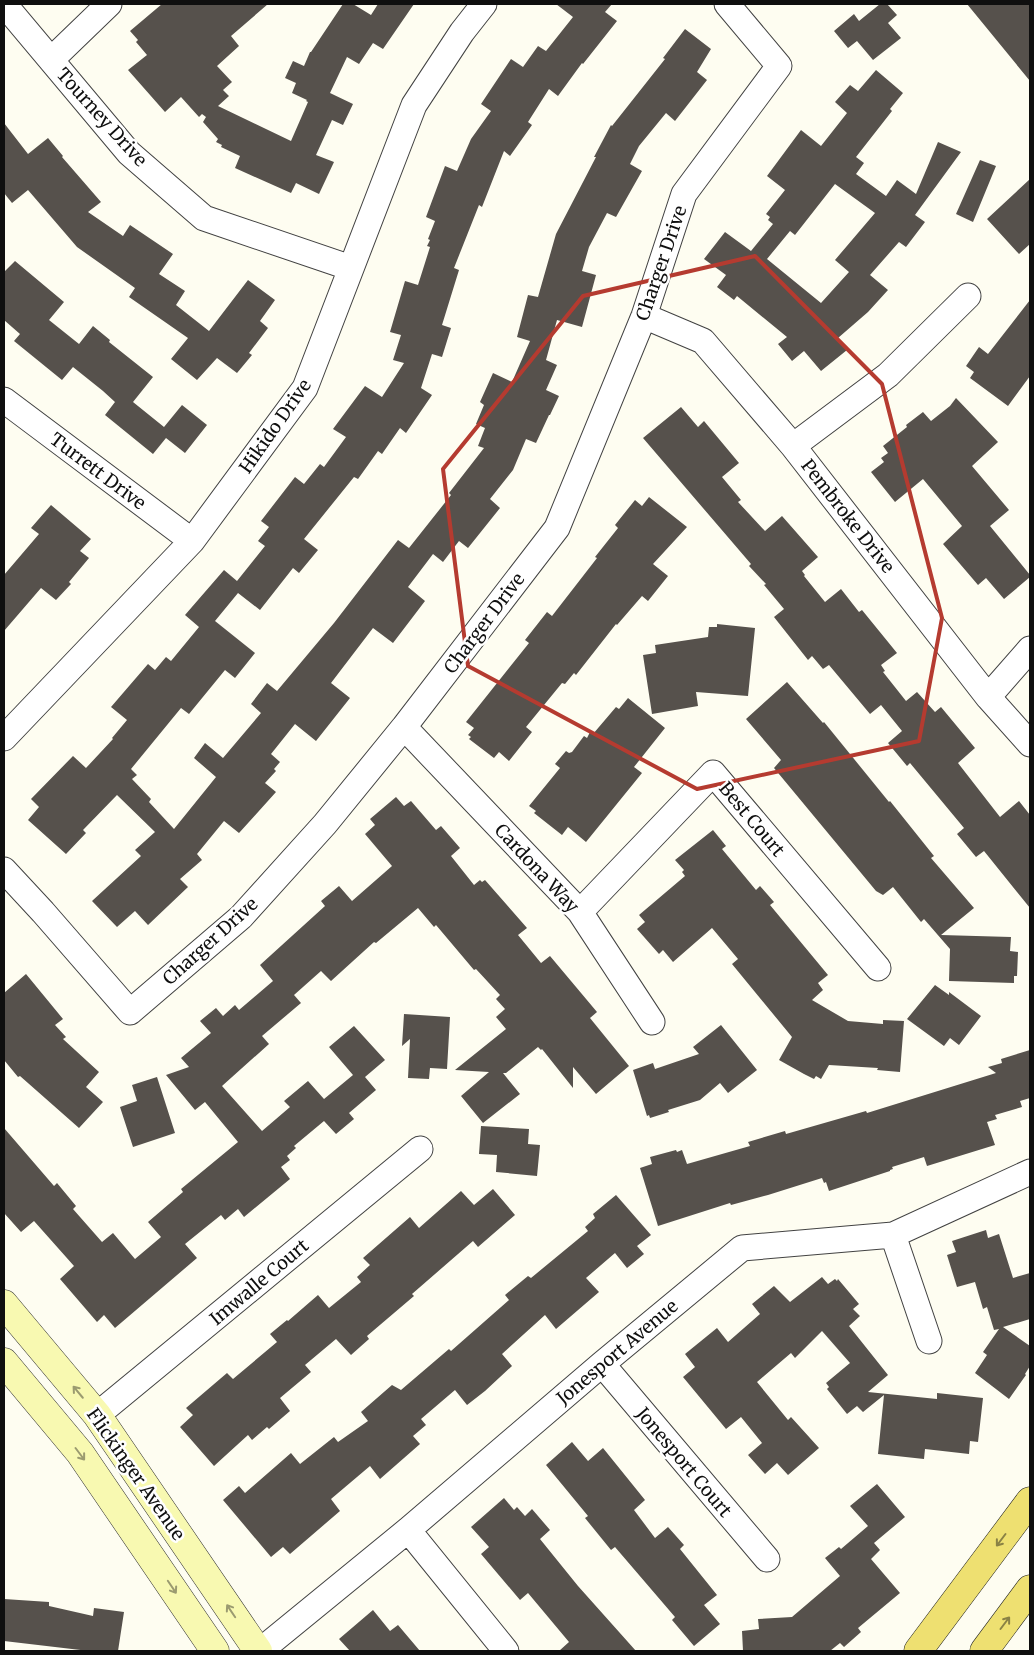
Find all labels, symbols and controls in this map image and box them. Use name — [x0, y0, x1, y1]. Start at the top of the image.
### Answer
street label: Tourney Drive — [52, 63, 152, 171]
street label: Charger Drive — [631, 202, 691, 324]
street label: Hikido Drive — [234, 374, 316, 478]
street label: Turrett Drive — [46, 427, 150, 515]
street label: Pembroke Drive — [796, 454, 900, 578]
street label: Charger Drive — [439, 568, 529, 678]
street label: Best Court — [714, 777, 790, 861]
street label: Cardona Way — [490, 819, 584, 918]
street label: Charger Drive — [158, 892, 262, 990]
street label: Imwalle Court — [205, 1234, 313, 1330]
street label: Jonesport Avenue — [551, 1295, 682, 1410]
one-way arrow — [72, 1386, 83, 1399]
street label: Jonesport Court — [631, 1402, 737, 1522]
street label: Flickinger Avenue — [82, 1404, 190, 1544]
one-way arrow — [74, 1447, 85, 1460]
one-way arrow — [996, 1533, 1006, 1547]
one-way arrow — [167, 1580, 177, 1594]
one-way arrow — [226, 1604, 236, 1618]
one-way arrow — [1000, 1616, 1010, 1630]

